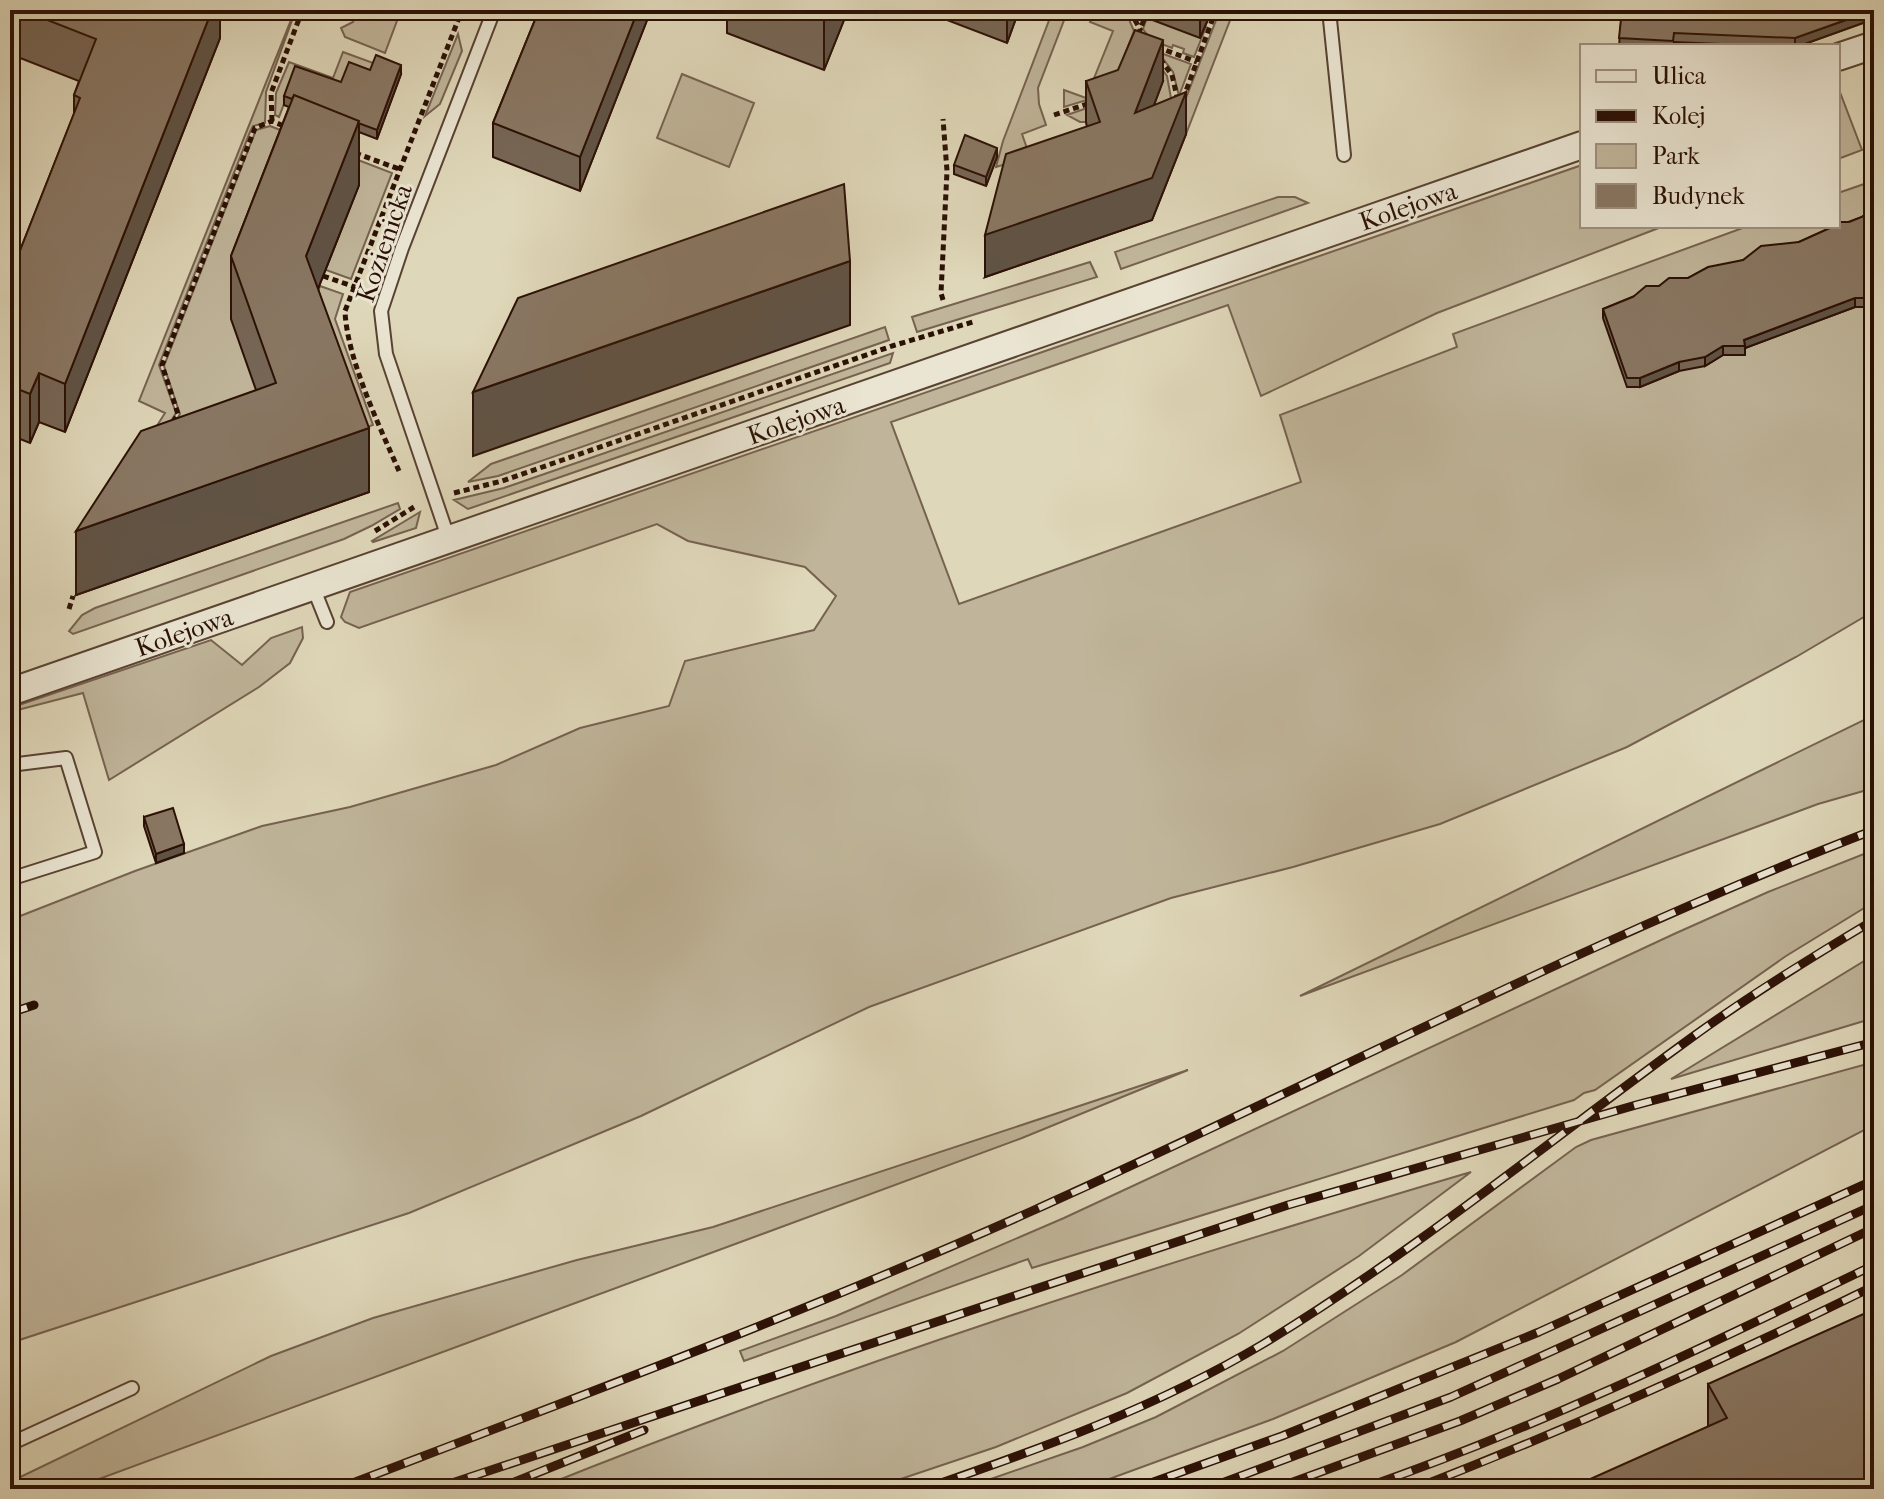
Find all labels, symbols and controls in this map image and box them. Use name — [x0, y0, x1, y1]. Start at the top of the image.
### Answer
legend — [1580, 44, 1840, 228]
text: Ulica — [1652, 62, 1707, 90]
text: Kolej — [1652, 102, 1705, 130]
text: Park — [1652, 142, 1700, 170]
street label: Kolejowa — [1355, 175, 1462, 238]
street label: Kozienicka — [350, 179, 419, 306]
text: Budynek — [1652, 182, 1745, 210]
street label: Kolejowa — [743, 389, 850, 452]
street label: Kolejowa — [131, 601, 238, 664]

